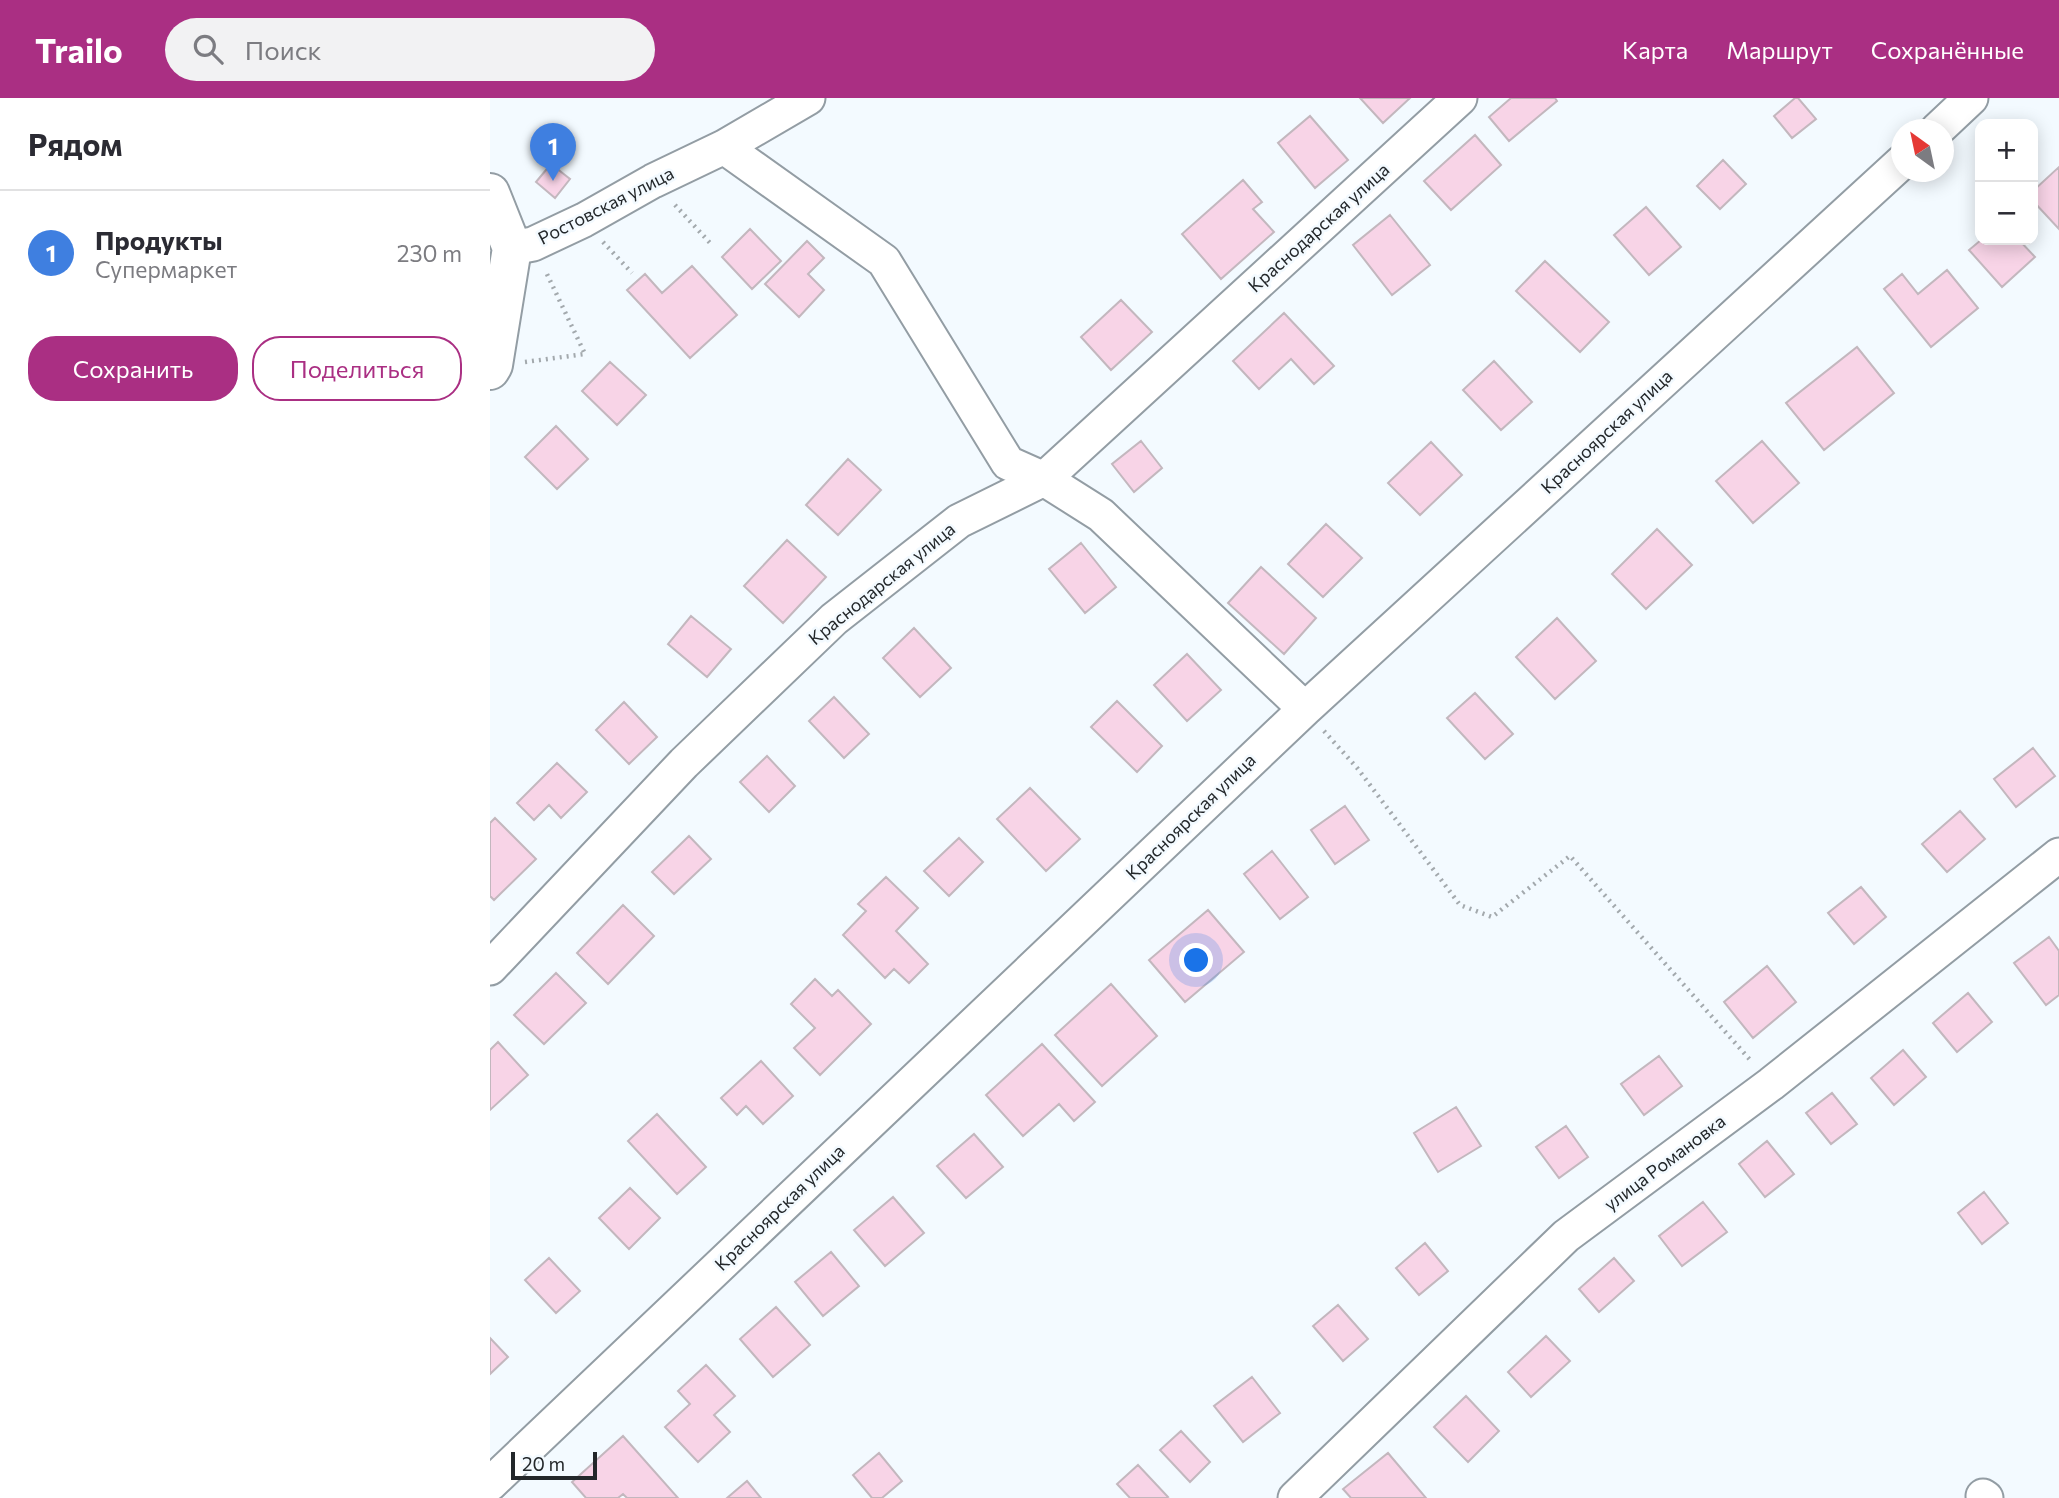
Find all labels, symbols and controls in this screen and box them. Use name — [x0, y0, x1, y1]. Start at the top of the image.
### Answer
search box — [165, 18, 655, 81]
text: Trailo — [35, 29, 123, 70]
icon: search — [189, 30, 227, 68]
text: Поиск — [245, 34, 321, 65]
text: Карта — [1622, 35, 1688, 64]
text: Маршрут — [1726, 35, 1833, 64]
text: Сохранённые — [1871, 35, 2024, 64]
north arrow — [1891, 119, 1954, 182]
map controls — [1975, 119, 2038, 245]
button: + — [1975, 119, 2038, 182]
pin: 1 — [530, 123, 576, 181]
text: Рядом — [28, 125, 122, 162]
street label: Краснодарская улица — [1243, 158, 1393, 296]
street label: Ростовская улица — [534, 161, 677, 249]
button: − — [1975, 182, 2038, 245]
text: Продукты — [95, 224, 223, 255]
text: 1 — [46, 239, 56, 267]
text: 230 m — [397, 239, 462, 267]
text: Супермаркет — [95, 255, 237, 283]
button: Сохранить — [28, 336, 238, 401]
button: Поделиться — [252, 336, 462, 401]
street label: Красноярская улица — [1536, 365, 1677, 498]
street label: Краснодарская улица — [804, 517, 959, 649]
street label: Красноярская улица — [1121, 749, 1260, 884]
your location — [1179, 943, 1213, 977]
street label: улица Романовка — [1599, 1109, 1729, 1215]
street label: Красноярская улица — [710, 1140, 849, 1275]
scale bar — [511, 1449, 597, 1481]
text: 20 m — [522, 1452, 565, 1475]

